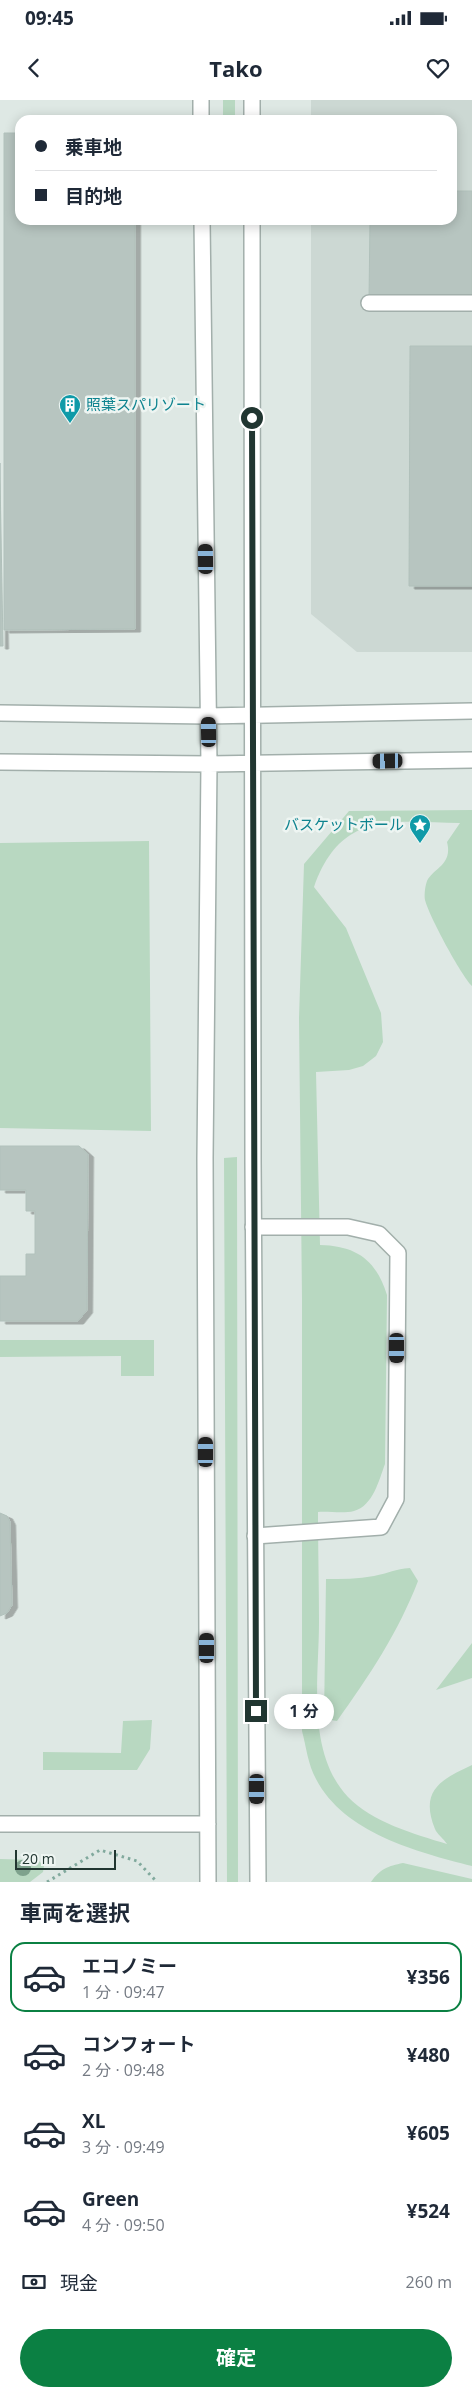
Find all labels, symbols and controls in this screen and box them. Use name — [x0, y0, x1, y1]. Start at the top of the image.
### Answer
text: 09:45 — [25, 5, 74, 31]
text: Tako — [209, 53, 263, 83]
icon: back — [20, 54, 48, 82]
icon: heart — [424, 54, 452, 82]
text: 乗車地 — [65, 134, 122, 160]
text: 目的地 — [65, 183, 122, 209]
building icon: 照葉スパリゾート — [58, 393, 82, 424]
place label: 照葉スパリゾート — [86, 394, 206, 414]
route start — [241, 407, 263, 429]
car — [198, 544, 213, 574]
car — [201, 717, 216, 747]
car — [372, 753, 403, 769]
place icon: バスケットボール — [408, 813, 432, 844]
place label: バスケットボール — [284, 814, 404, 834]
car — [389, 1333, 404, 1363]
car — [198, 1437, 213, 1467]
car — [199, 1633, 214, 1663]
callout: 1 分 — [274, 1694, 334, 1728]
route end — [245, 1700, 267, 1722]
text: 1 分 — [289, 1700, 319, 1722]
car — [249, 1774, 264, 1804]
scale bar — [15, 1847, 116, 1870]
text: 20 m — [22, 1849, 55, 1868]
text: 車両を選択 — [20, 1897, 130, 1927]
text: エコノミー — [82, 1953, 177, 1979]
icon: car — [22, 1955, 67, 2000]
text: ¥356 — [407, 1964, 450, 1990]
text: 1 分 · 09:47 — [82, 1981, 165, 2003]
text: コンフォート — [82, 2031, 195, 2057]
icon: car — [22, 2033, 67, 2078]
text: ¥480 — [407, 2042, 450, 2068]
text: 2 分 · 09:48 — [82, 2059, 165, 2081]
text: XL — [82, 2108, 105, 2134]
icon: car — [22, 2111, 67, 2156]
text: ¥605 — [407, 2120, 450, 2146]
text: 3 分 · 09:49 — [82, 2136, 165, 2158]
text: Green — [82, 2186, 139, 2212]
icon: car — [22, 2189, 67, 2234]
text: ¥524 — [407, 2198, 450, 2224]
text: 4 分 · 09:50 — [82, 2214, 165, 2236]
icon: cash — [20, 2268, 48, 2296]
text: 現金 — [60, 2270, 98, 2296]
text: 260 m — [406, 2271, 452, 2293]
button: 確定 — [20, 2329, 452, 2387]

